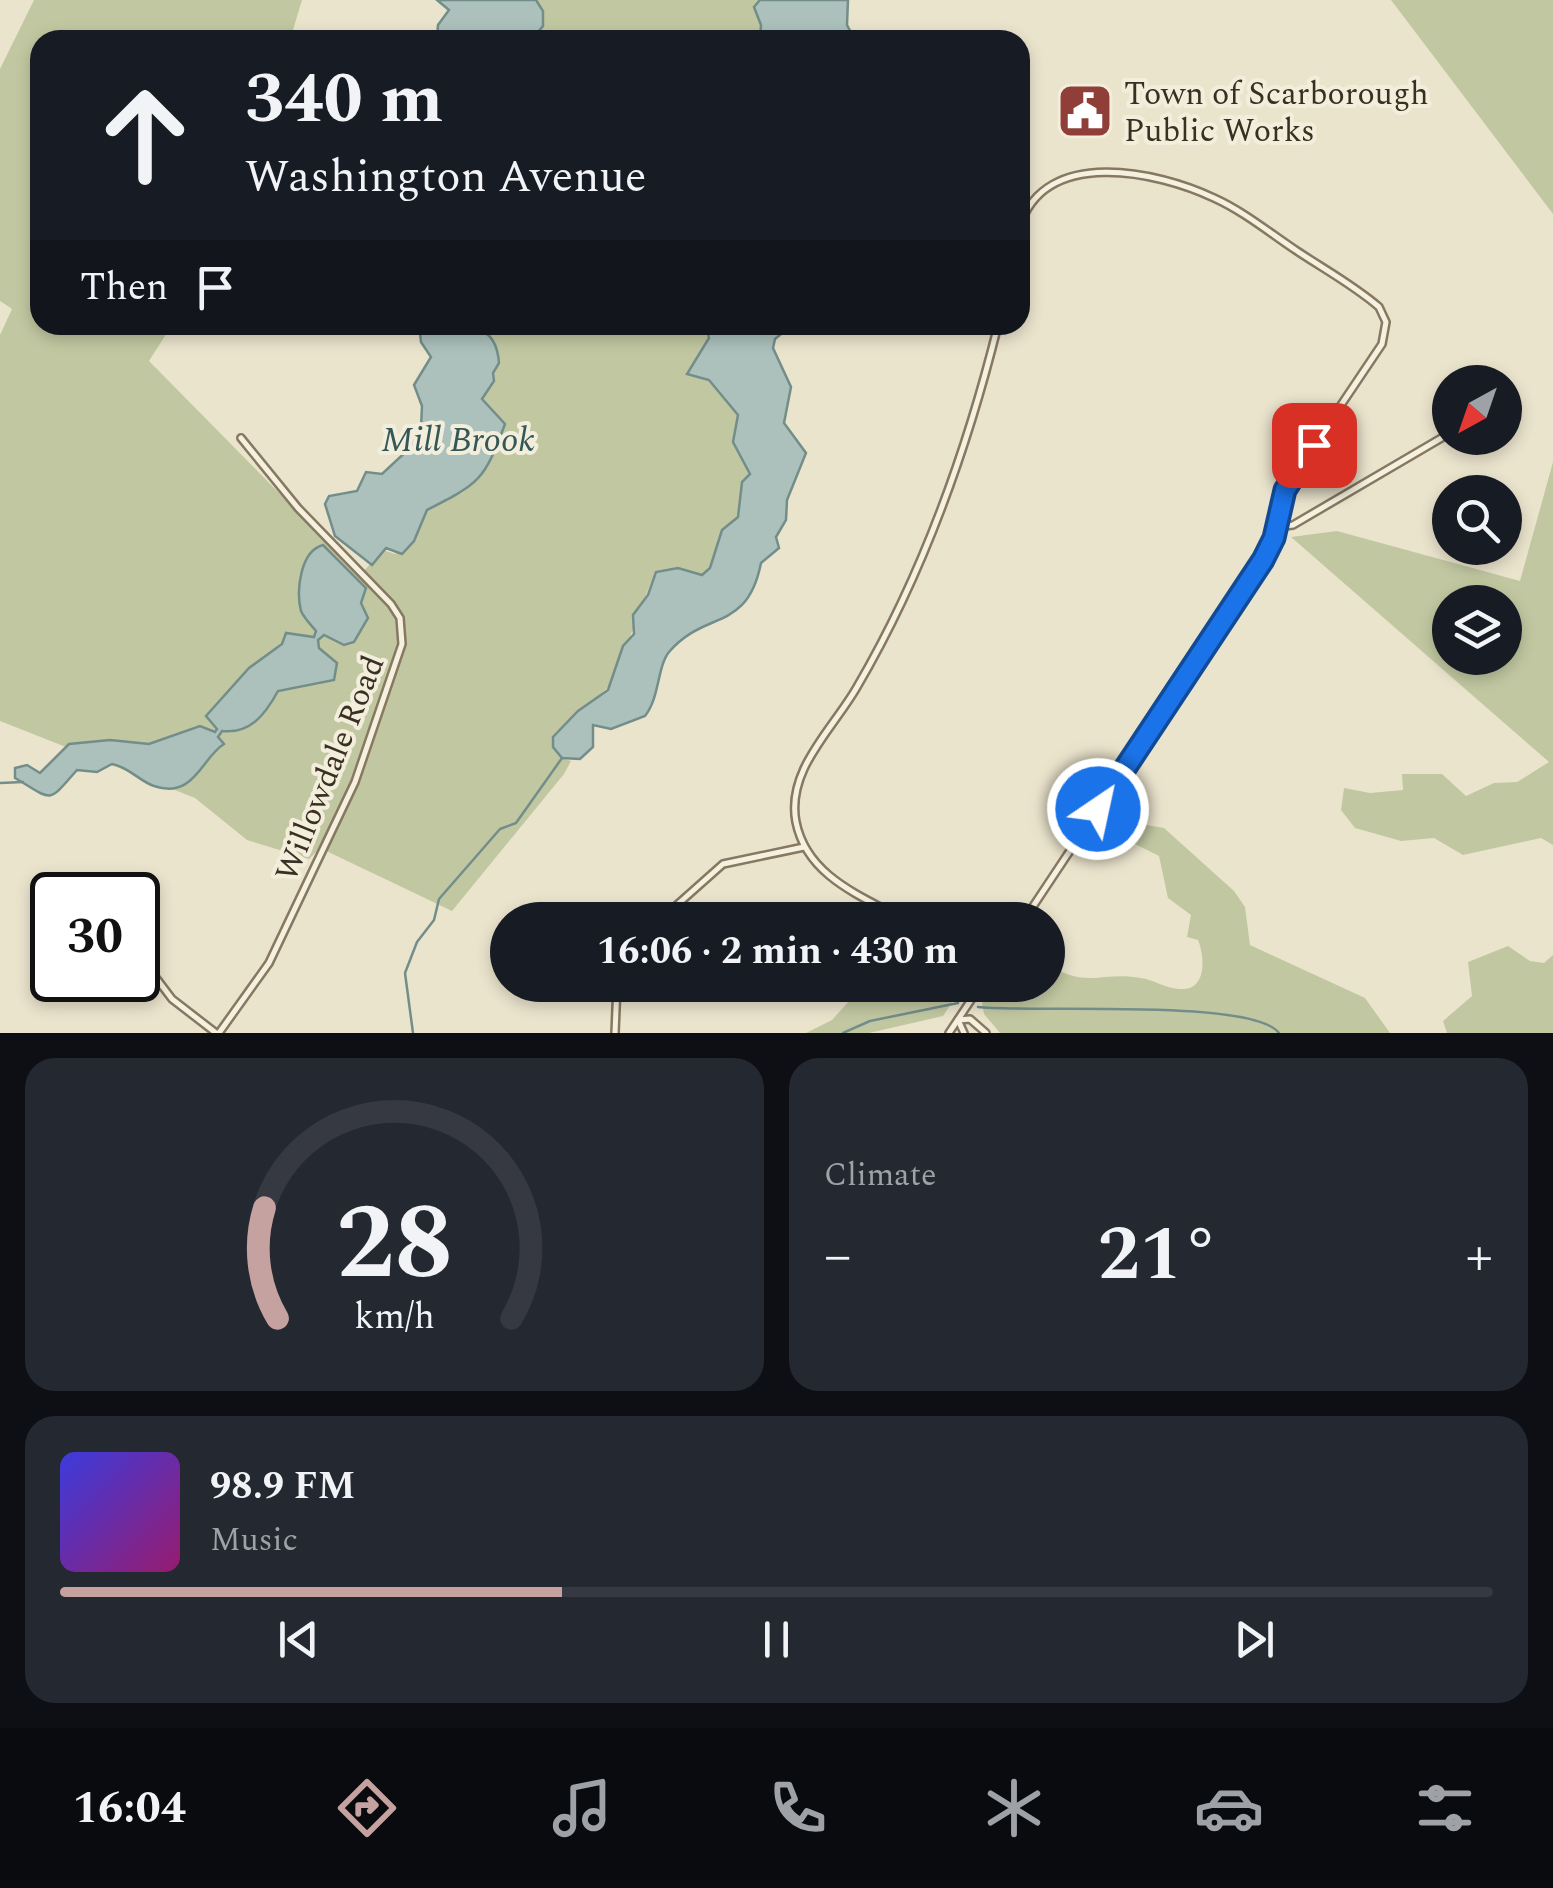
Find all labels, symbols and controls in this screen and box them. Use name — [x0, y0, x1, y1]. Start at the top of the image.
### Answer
text: 340 m — [245, 47, 443, 153]
icon: ahead — [80, 70, 210, 200]
place label: Town of Scarborough Public Works — [1124, 70, 1429, 156]
public building icon: Town of Scarborough Public Works — [1055, 81, 1115, 141]
text: Washington Avenue — [245, 143, 647, 212]
text: Then — [80, 259, 168, 317]
icon: arrive — [188, 260, 243, 315]
north arrow — [1432, 365, 1522, 455]
map controls — [1432, 365, 1522, 675]
pin — [1272, 403, 1357, 488]
water label: Mill Brook — [381, 414, 535, 467]
icon: arrive — [1287, 418, 1342, 473]
button: search — [1432, 475, 1522, 565]
button: layers — [1432, 585, 1522, 675]
street label: Willowdale Road — [263, 648, 398, 889]
position arrow — [1046, 757, 1150, 861]
speed limit sign: 30 — [30, 872, 160, 1002]
text: 16:06 · 2 min · 430 m — [597, 923, 958, 981]
text: Climate — [824, 1151, 936, 1200]
text: 28 — [336, 1166, 453, 1324]
text: 21° — [1098, 1199, 1219, 1313]
text: − — [824, 1215, 852, 1298]
text: + — [1465, 1215, 1493, 1298]
text: km/h — [354, 1290, 435, 1345]
text: 98.9 FM — [210, 1458, 355, 1516]
text: Music — [210, 1516, 298, 1565]
icon: previous — [271, 1612, 326, 1667]
icon: pause — [749, 1612, 804, 1667]
icon: next — [1227, 1612, 1282, 1667]
icon: directions — [332, 1773, 402, 1843]
icon: music — [547, 1773, 617, 1843]
icon: phone — [763, 1773, 833, 1843]
icon: climate — [979, 1773, 1049, 1843]
icon: car — [1194, 1773, 1264, 1843]
icon: filters — [1410, 1773, 1480, 1843]
text: 16:04 — [73, 1774, 186, 1843]

